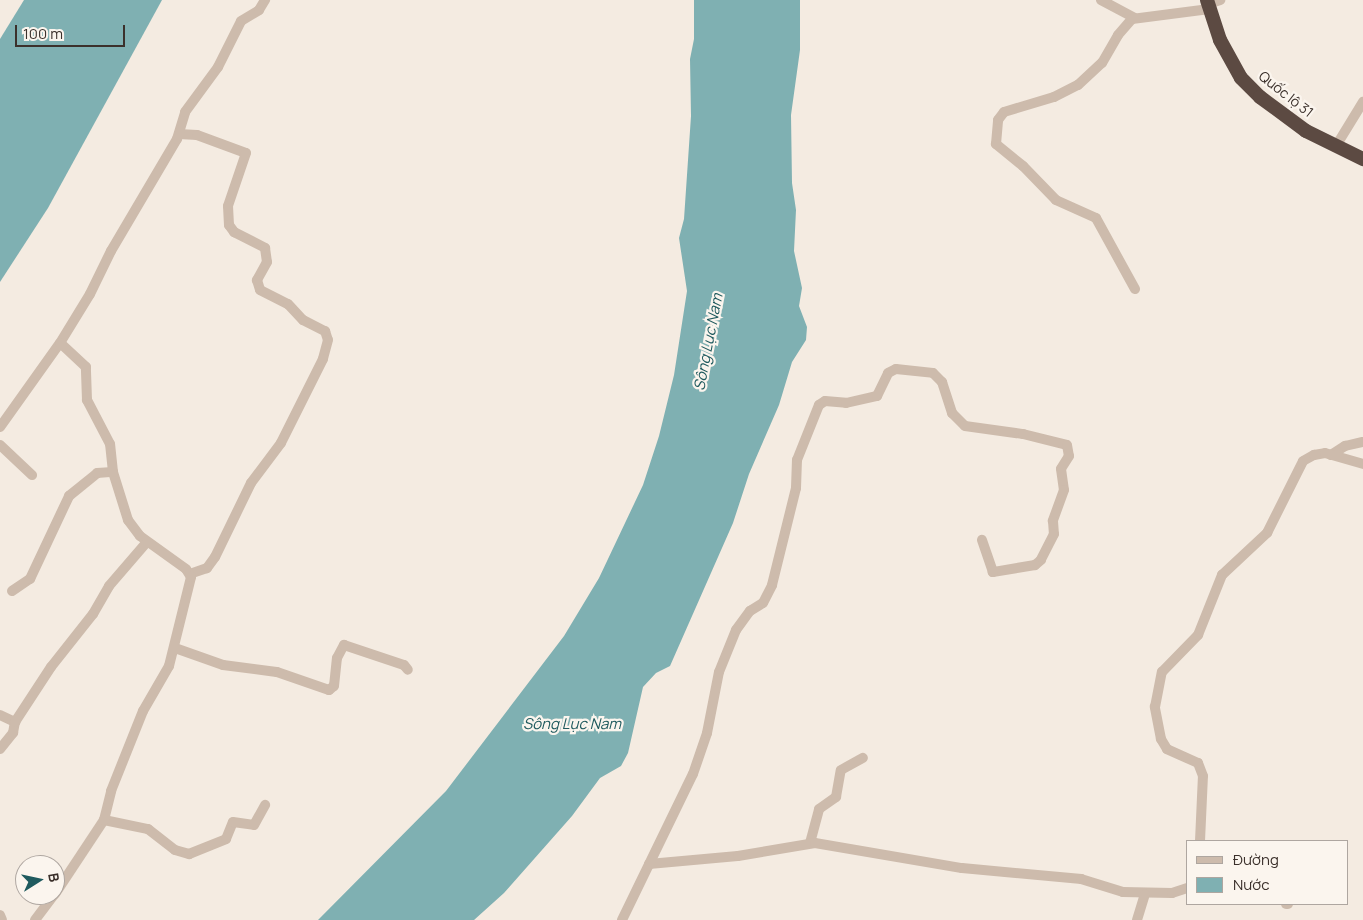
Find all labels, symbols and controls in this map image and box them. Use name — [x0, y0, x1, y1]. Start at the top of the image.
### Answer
scale bar — [18, 15, 128, 47]
text: 100 m — [23, 23, 63, 44]
street label: Quốc lộ 31 — [1255, 67, 1317, 121]
water label: Sông Lục Nam — [690, 292, 726, 392]
water label: Sông Lục Nam — [523, 715, 621, 733]
legend — [1186, 840, 1348, 905]
text: Đường — [1233, 849, 1279, 870]
north arrow — [15, 855, 65, 905]
text: B — [44, 871, 64, 883]
text: Nước — [1233, 874, 1270, 895]

